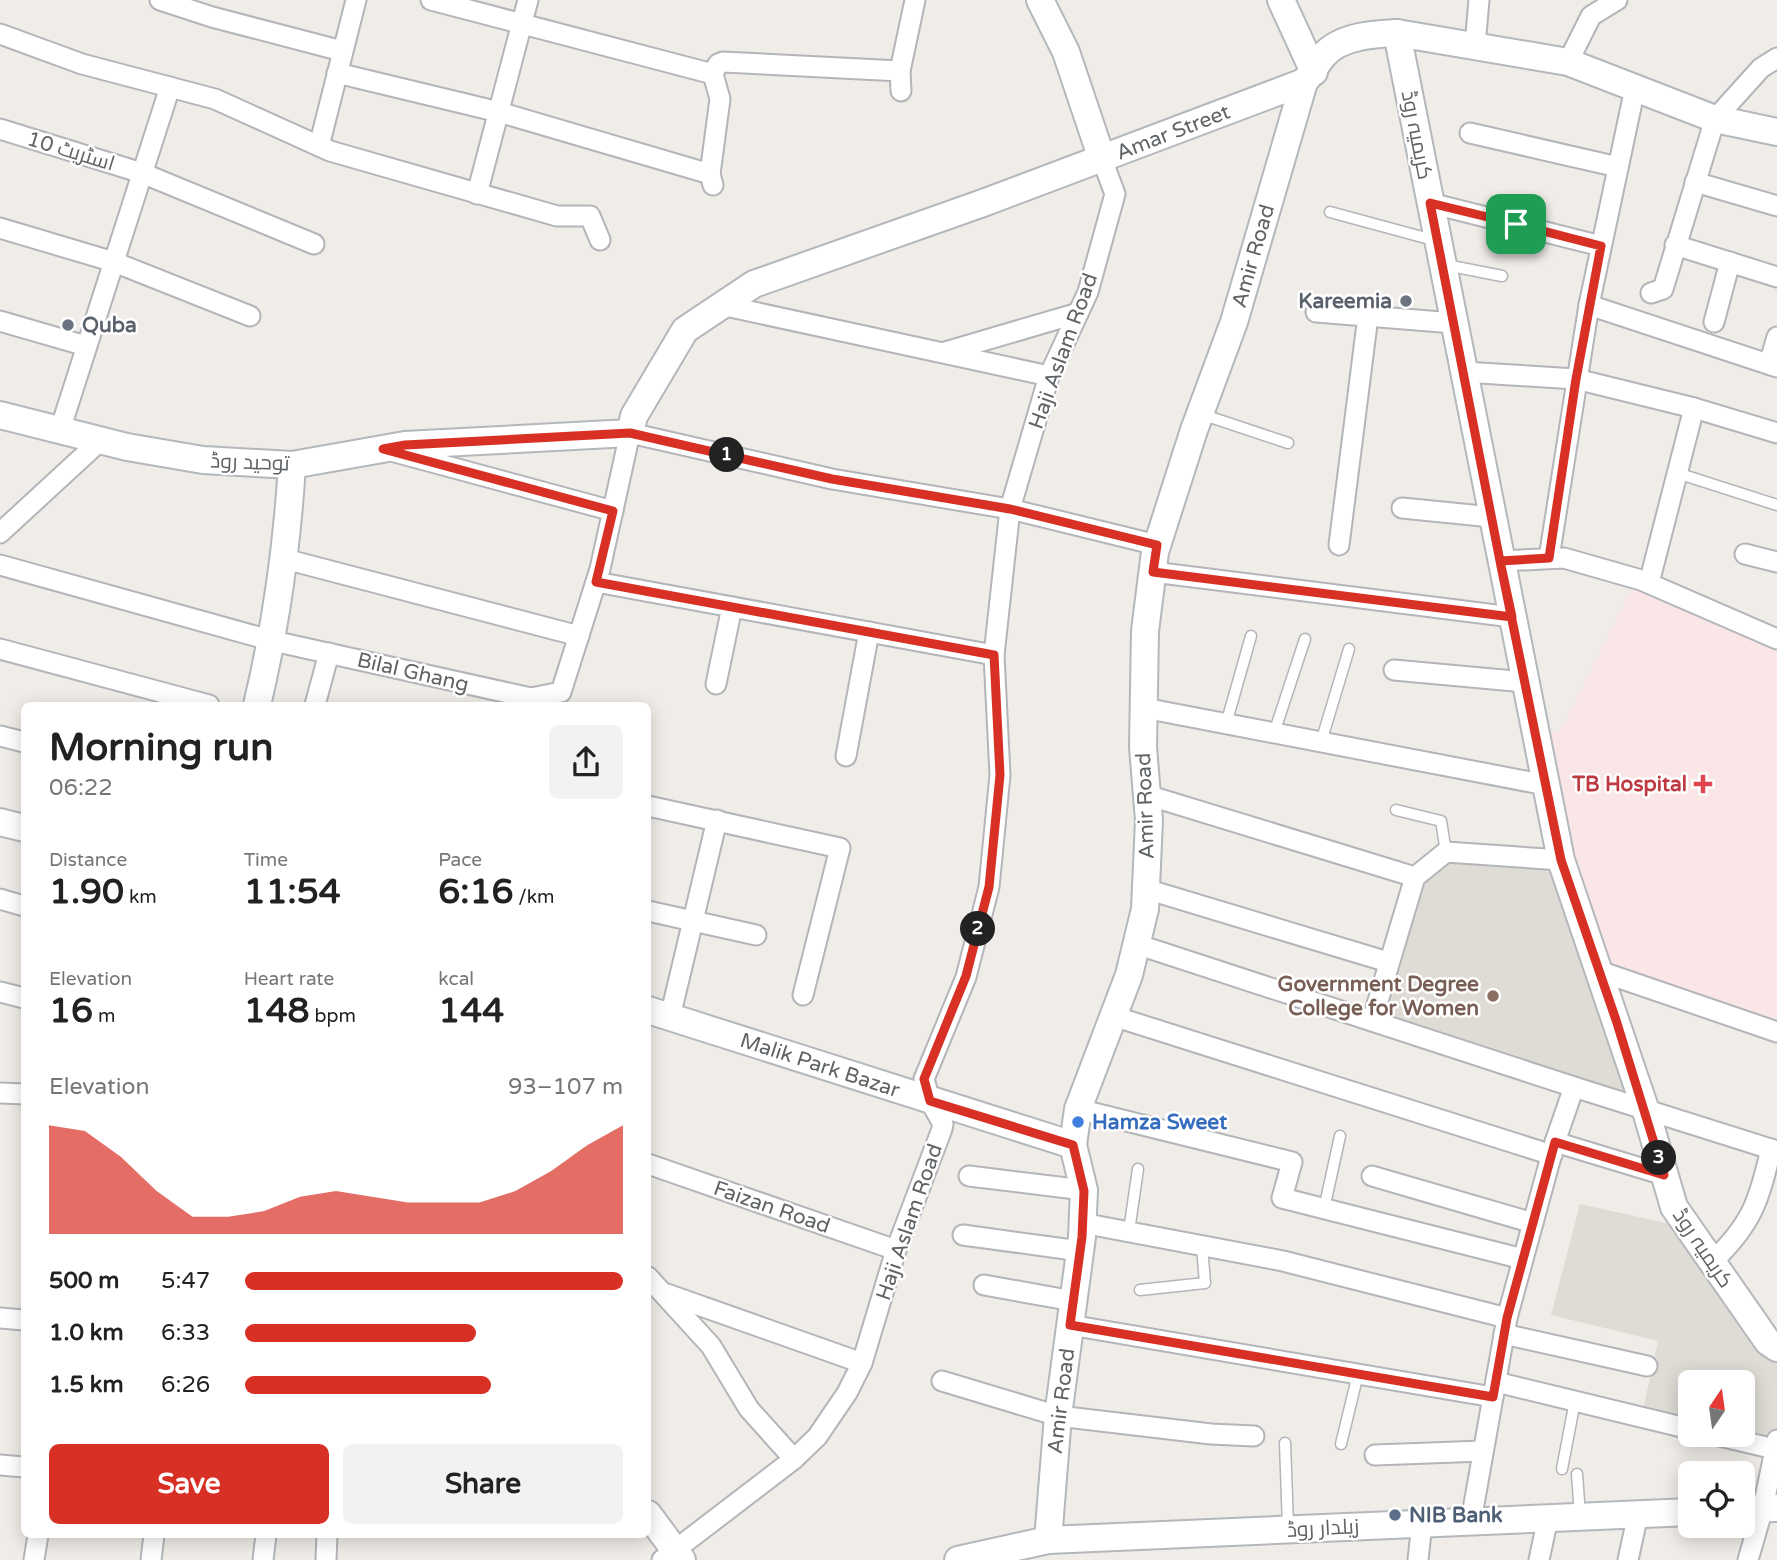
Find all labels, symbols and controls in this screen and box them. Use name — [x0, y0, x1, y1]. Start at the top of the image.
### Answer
street label: کریمیہ روڈ — [1396, 88, 1437, 182]
street label: Amar Street — [1113, 99, 1234, 166]
street label: اسٹریٹ 10 — [24, 126, 118, 177]
pin — [1486, 194, 1546, 254]
street label: Amir Road — [1227, 202, 1280, 311]
icon: arrive — [1497, 205, 1535, 243]
street label: Haji Aslam Road — [1024, 270, 1103, 432]
place label: Kareemia — [1298, 289, 1392, 314]
marker: Kareemia — [1398, 293, 1414, 309]
place label: Quba — [82, 313, 137, 338]
marker: Quba — [60, 317, 76, 333]
pin: 1 — [710, 438, 744, 472]
text: 1 — [721, 443, 732, 465]
street label: توحید روڈ — [210, 449, 290, 476]
street label: Bilal Ghang — [355, 647, 471, 697]
text: Morning run — [49, 725, 273, 771]
button: share — [549, 725, 623, 799]
street label: Amir Road — [1131, 752, 1160, 860]
place label: TB Hospital — [1571, 772, 1687, 797]
text: 06:22 — [49, 774, 113, 802]
marker: TB Hospital — [1693, 774, 1713, 794]
text: Distance — [49, 849, 127, 871]
text: Time — [244, 849, 288, 871]
text: Pace — [438, 849, 482, 871]
text: 1.90 — [49, 871, 124, 913]
text: 11:54 — [244, 871, 341, 913]
text: 6:16 — [438, 871, 513, 913]
text: km — [124, 886, 157, 908]
text: /km — [513, 886, 555, 908]
pin: 2 — [960, 912, 996, 946]
text: 2 — [972, 917, 983, 939]
text: Elevation — [49, 968, 132, 990]
text: Heart rate — [244, 968, 334, 990]
text: kcal — [438, 968, 474, 990]
place label: Government Degree College for Women — [1278, 972, 1479, 1021]
marker: Government Degree College for Women — [1485, 988, 1501, 1004]
text: 16 — [49, 990, 93, 1032]
text: 148 — [244, 990, 310, 1032]
text: 144 — [438, 990, 504, 1032]
text: m — [93, 1005, 115, 1027]
text: bpm — [310, 1005, 356, 1027]
street label: Malik Park Bazar — [737, 1028, 903, 1103]
text: Elevation — [49, 1073, 150, 1101]
text: 93–107 m — [508, 1073, 623, 1101]
place label: Hamza Sweet — [1092, 1110, 1227, 1135]
marker: Hamza Sweet — [1070, 1114, 1086, 1130]
pin: 3 — [1642, 1140, 1676, 1176]
street label: Haji Aslam Road — [871, 1141, 948, 1304]
text: 3 — [1653, 1146, 1664, 1168]
street label: Faizan Road — [710, 1176, 833, 1239]
street label: کریمیہ روڈ — [1667, 1204, 1738, 1293]
text: 500 m — [49, 1267, 119, 1295]
text: 5:47 — [161, 1267, 210, 1295]
text: 1.0 km — [49, 1319, 124, 1347]
text: 6:33 — [161, 1319, 210, 1347]
street label: Amir Road — [1043, 1347, 1080, 1455]
north arrow — [1678, 1370, 1755, 1447]
map controls — [1678, 1370, 1755, 1538]
text: 1.5 km — [49, 1371, 124, 1399]
text: 6:26 — [161, 1371, 210, 1399]
button: Save — [49, 1444, 329, 1524]
button: Share — [343, 1444, 623, 1524]
button: locate — [1678, 1461, 1755, 1538]
place label: NIB Bank — [1409, 1503, 1503, 1528]
marker: NIB Bank — [1387, 1507, 1403, 1523]
street label: زیلدار روڈ — [1286, 1514, 1360, 1543]

